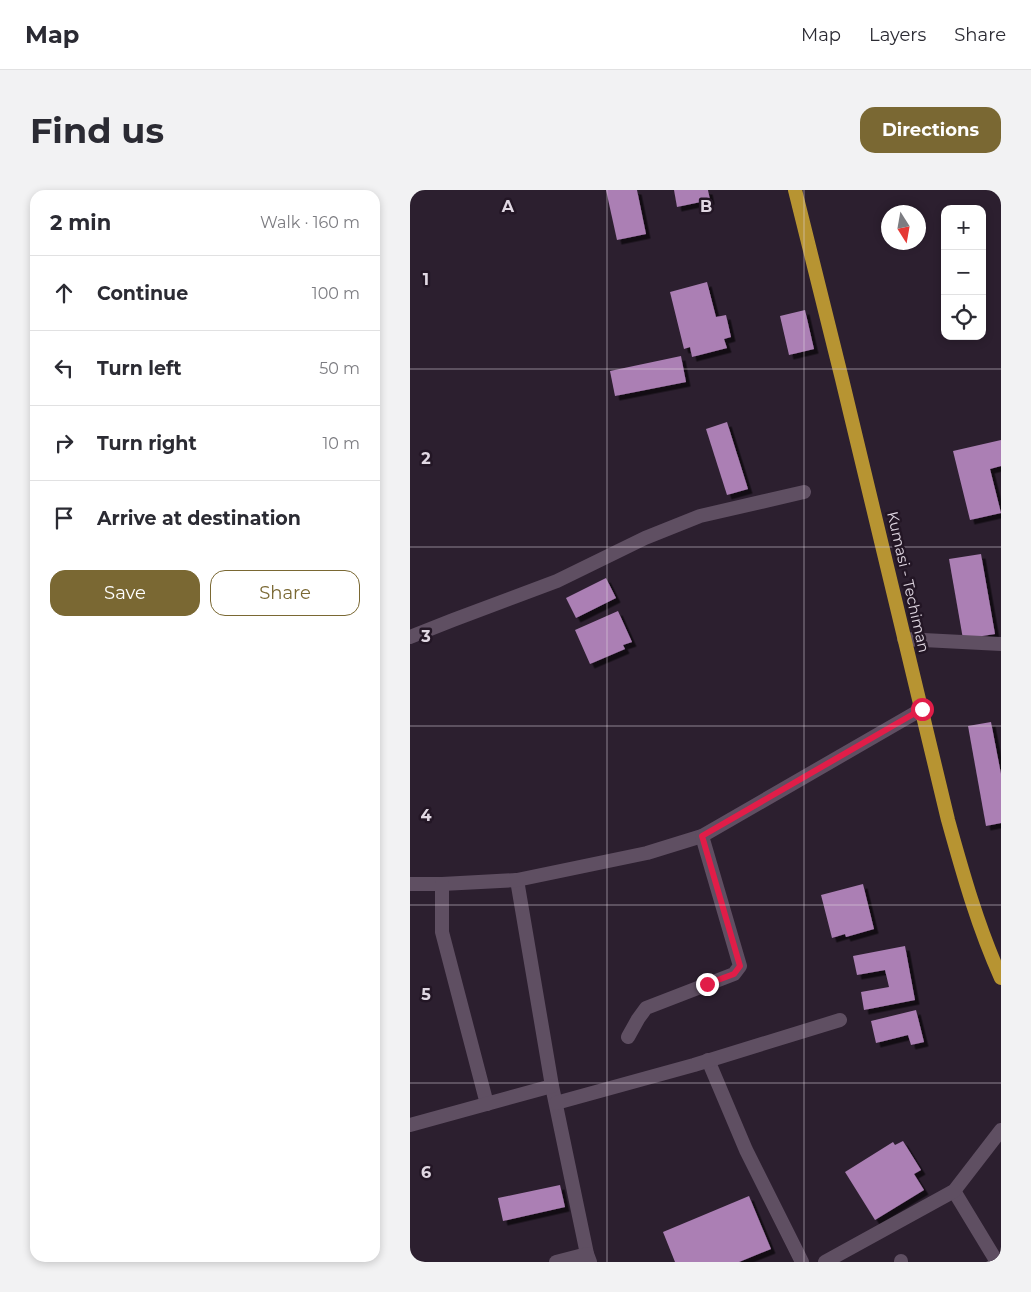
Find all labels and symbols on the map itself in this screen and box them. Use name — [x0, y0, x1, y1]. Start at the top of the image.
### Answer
text: A — [501, 197, 515, 216]
text: B — [700, 197, 712, 216]
north arrow — [881, 205, 926, 250]
text: 1 — [423, 270, 429, 289]
text: 2 — [421, 449, 431, 468]
street label: Kumasi - Techiman — [883, 509, 934, 654]
text: 3 — [420, 627, 431, 646]
route start — [911, 698, 934, 721]
text: 4 — [420, 806, 432, 825]
route end — [696, 973, 719, 996]
text: 5 — [421, 985, 431, 1004]
text: 6 — [421, 1163, 431, 1182]

